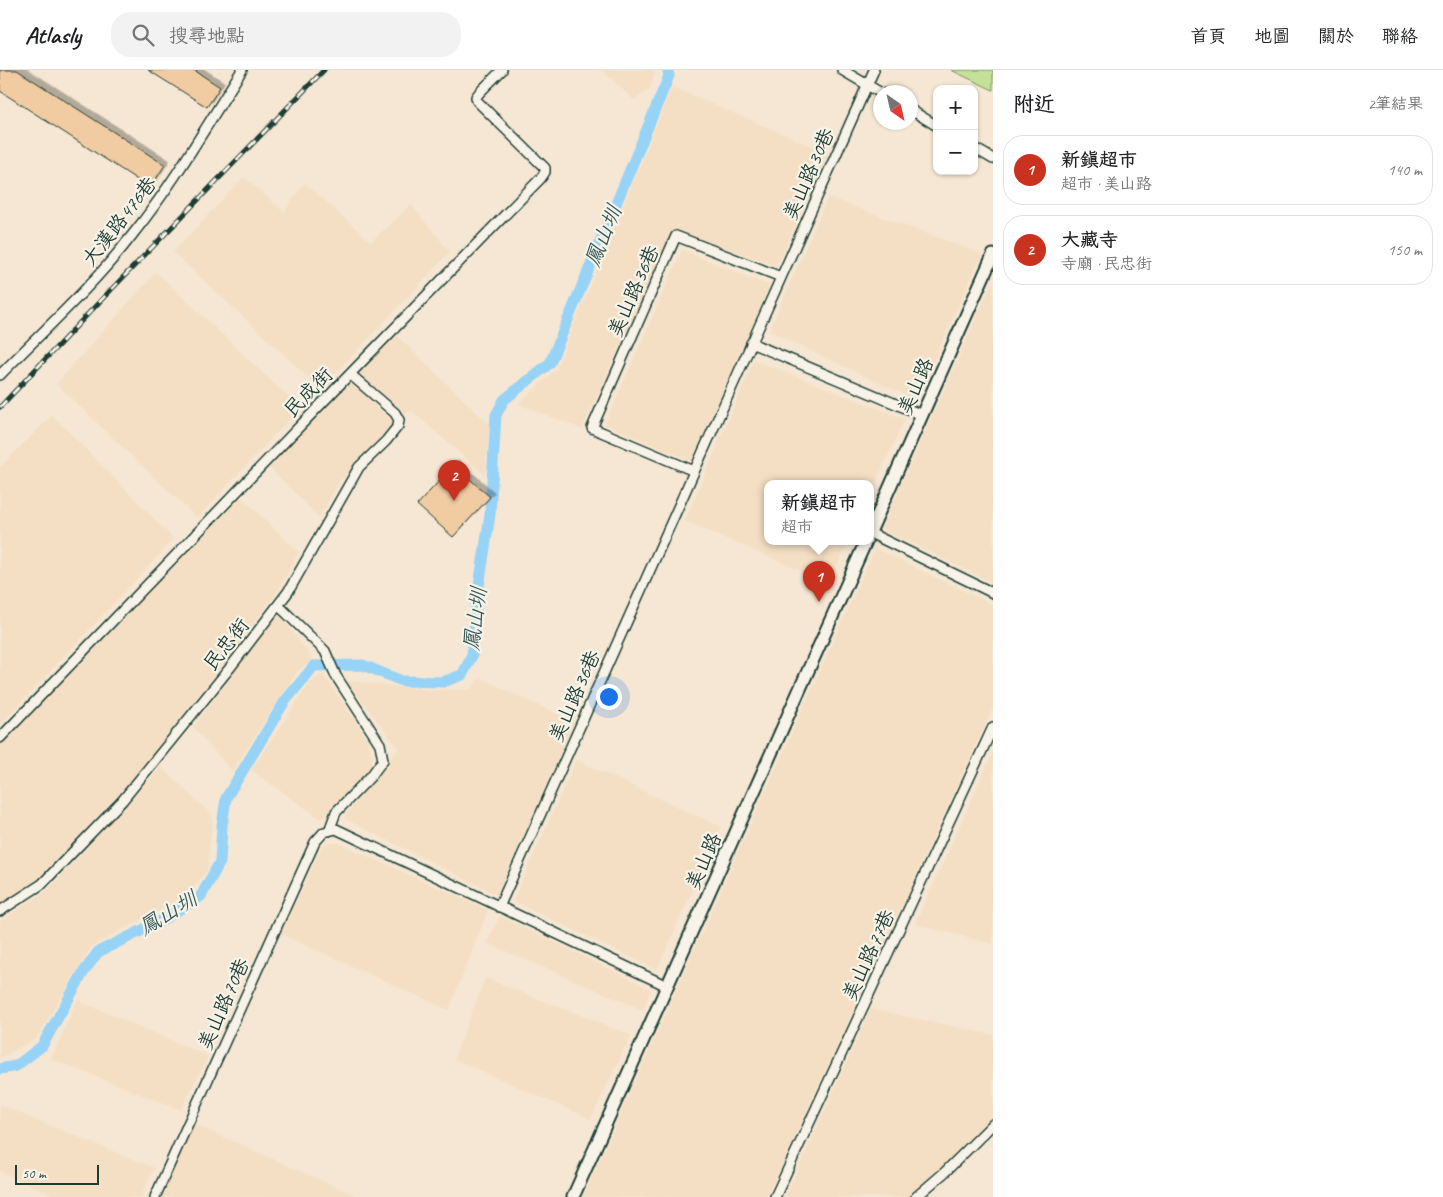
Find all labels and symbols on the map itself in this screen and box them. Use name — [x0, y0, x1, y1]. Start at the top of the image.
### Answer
north arrow — [873, 85, 918, 130]
street label: 美山路30巷 — [777, 123, 840, 224]
street label: 大漢路476巷 — [77, 171, 163, 271]
water label: 鳳山圳 — [579, 200, 628, 271]
street label: 美山路36巷 — [602, 240, 665, 341]
street label: 美山路 — [892, 353, 939, 419]
street label: 民成街 — [279, 362, 338, 423]
pin: 2 — [438, 460, 470, 501]
pin: 1 — [803, 561, 835, 602]
water label: 鳳山圳 — [458, 584, 492, 653]
street label: 民忠街 — [198, 613, 255, 676]
street label: 美山路36巷 — [543, 645, 606, 746]
your location — [596, 684, 622, 710]
street label: 美山路 — [680, 828, 727, 894]
water label: 鳳山圳 — [133, 885, 203, 941]
street label: 美山路77巷 — [836, 905, 901, 1005]
street label: 美山路70巷 — [192, 953, 255, 1054]
scale bar — [15, 1162, 99, 1185]

